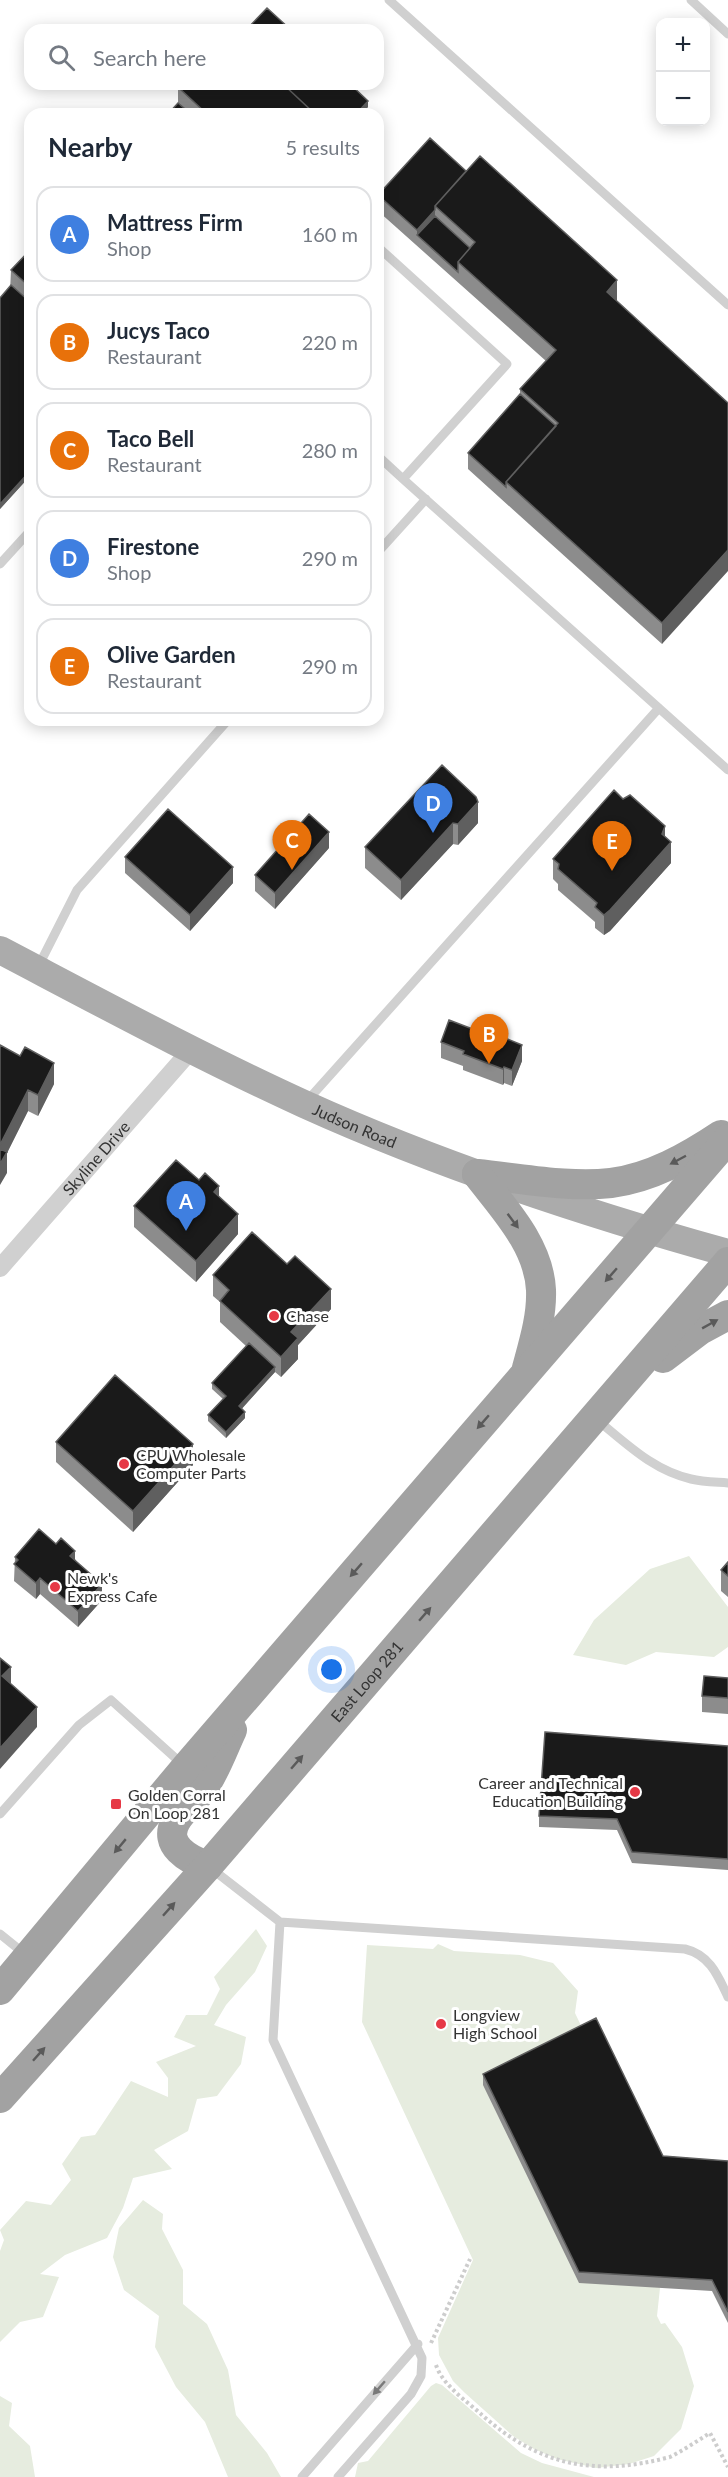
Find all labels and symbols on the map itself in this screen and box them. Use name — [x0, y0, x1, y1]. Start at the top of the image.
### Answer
pin: D — [414, 784, 452, 833]
pin: C — [272, 820, 312, 870]
pin: E — [592, 822, 632, 871]
pin: B — [470, 1014, 508, 1064]
street label: Judson Road — [310, 1099, 399, 1151]
street label: Skyline Drive — [58, 1117, 133, 1199]
one-way arrow — [669, 1155, 686, 1165]
pin: A — [166, 1182, 206, 1231]
one-way arrow — [507, 1213, 519, 1229]
one-way arrow — [605, 1267, 618, 1282]
place label: Chase — [286, 1306, 329, 1325]
marker: Chase — [267, 1309, 281, 1323]
one-way arrow — [702, 1319, 719, 1329]
one-way arrow — [477, 1414, 490, 1429]
place label: CPU Wholesale Computer Parts — [136, 1445, 246, 1482]
marker: CPU Wholesale Computer Parts — [117, 1457, 131, 1471]
one-way arrow — [350, 1562, 363, 1577]
place label: Newk's Express Cafe — [67, 1568, 157, 1605]
marker: Newk's Express Cafe — [48, 1580, 62, 1594]
one-way arrow — [418, 1607, 432, 1622]
street label: East Loop 281 — [326, 1637, 406, 1726]
your location — [317, 1655, 346, 1684]
one-way arrow — [290, 1755, 303, 1770]
place label: Career and Technical Education Building — [478, 1773, 623, 1810]
place label: Golden Corral On Loop 281 — [128, 1785, 226, 1822]
marker: Career and Technical Education Building — [628, 1785, 642, 1799]
marker: Golden Corral On Loop 281 — [109, 1797, 123, 1811]
one-way arrow — [114, 1838, 127, 1854]
one-way arrow — [162, 1902, 175, 1917]
place label: Longview High School — [453, 2005, 537, 2042]
marker: Longview High School — [434, 2017, 448, 2031]
one-way arrow — [32, 2047, 45, 2062]
one-way arrow — [373, 2380, 386, 2395]

